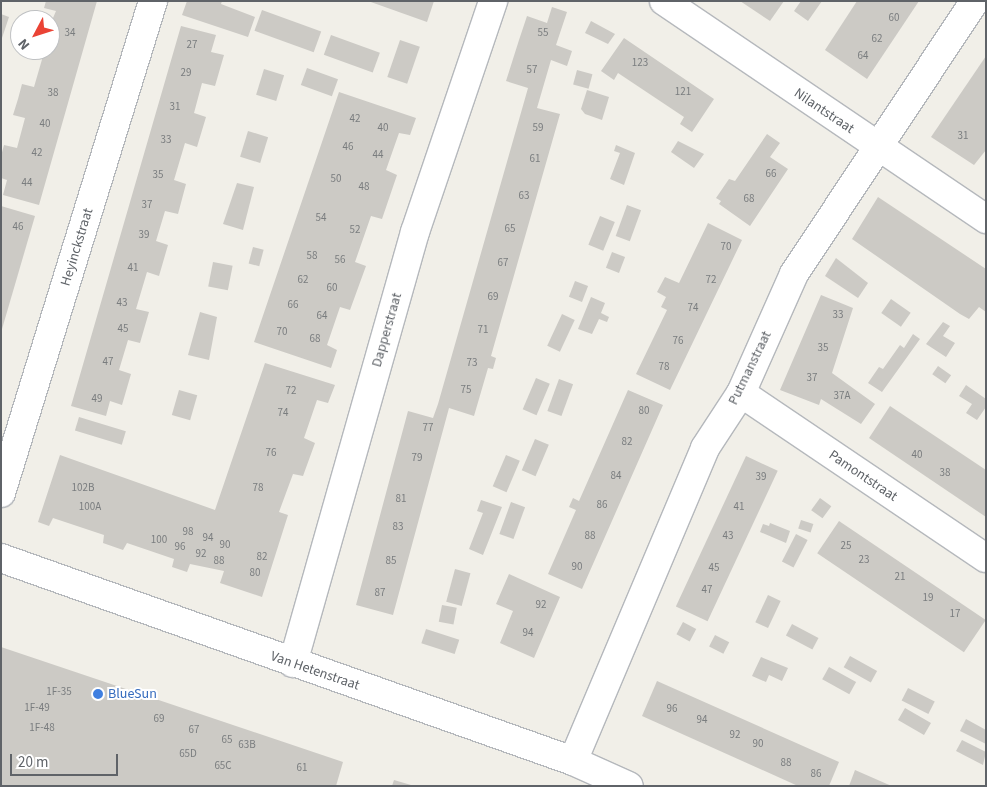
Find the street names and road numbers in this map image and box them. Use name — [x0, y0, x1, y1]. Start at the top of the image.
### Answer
street label: Nilantstraat — [791, 85, 857, 137]
street label: Heyinckstraat — [57, 206, 97, 288]
street label: Dapperstraat — [368, 291, 406, 369]
street label: Putmanstraat — [725, 328, 775, 408]
street label: Pamontstraat — [825, 447, 901, 505]
street label: Van Hetenstraat — [268, 648, 362, 694]

